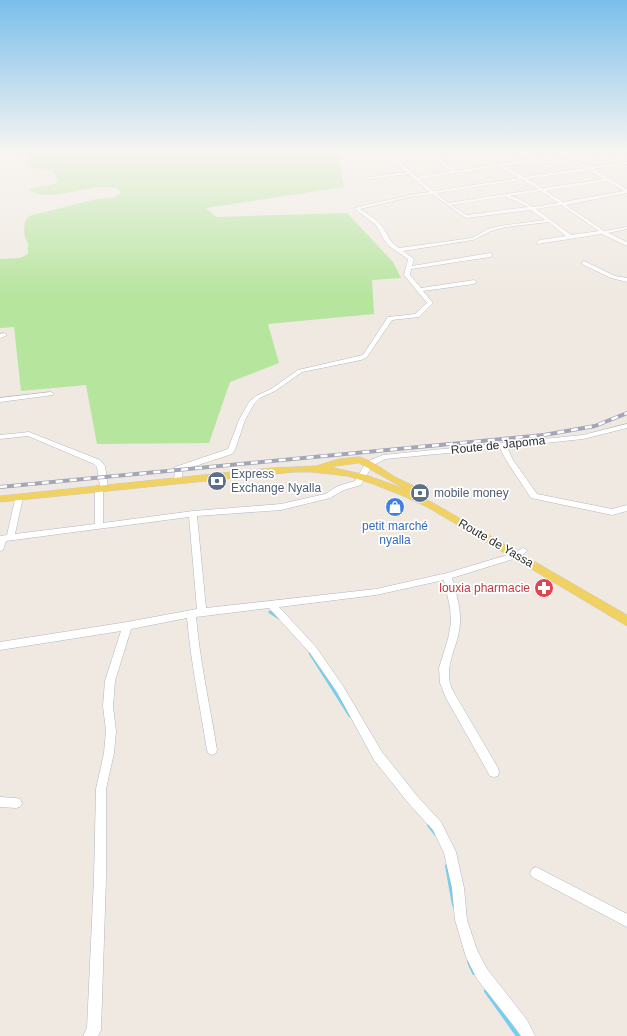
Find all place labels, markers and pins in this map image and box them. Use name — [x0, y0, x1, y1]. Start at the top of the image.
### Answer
place label: Express Exchange Nyalla — [231, 467, 321, 495]
bank icon: Express Exchange Nyalla — [206, 470, 228, 492]
bank icon: mobile money — [409, 482, 431, 504]
place label: mobile money — [434, 486, 509, 500]
shop icon: petit marché nyalla — [384, 496, 406, 518]
place label: petit marché nyalla — [362, 519, 428, 547]
pharmacy icon: louxia pharmacie — [533, 577, 555, 599]
place label: louxia pharmacie — [439, 581, 530, 595]

